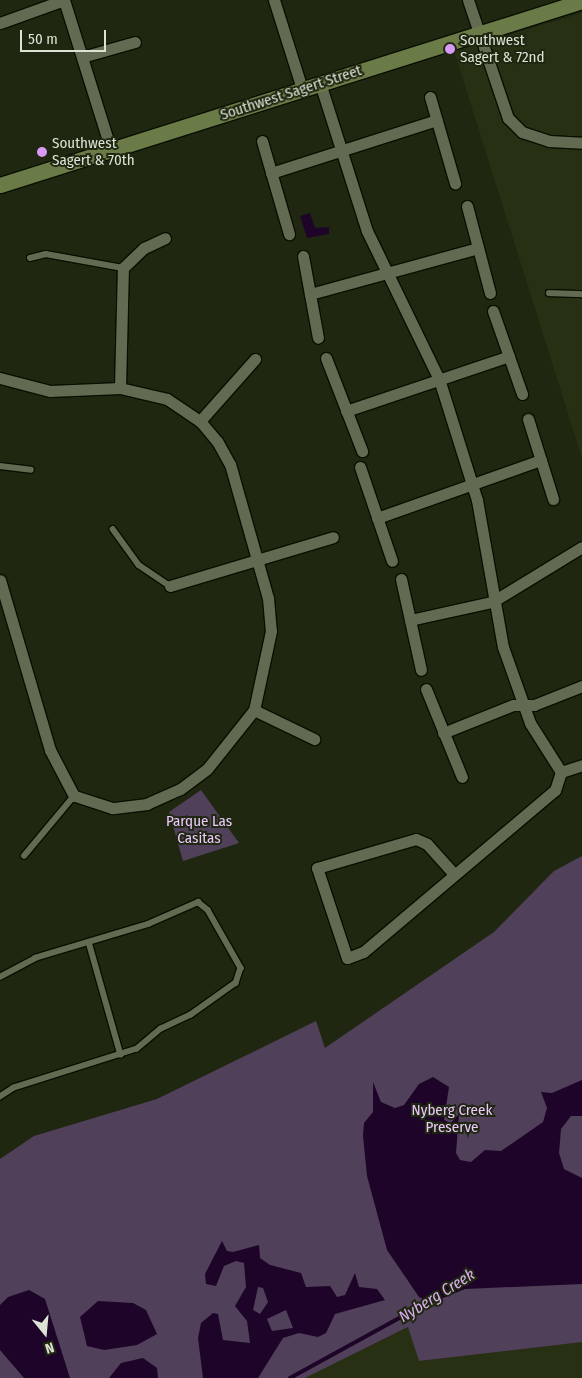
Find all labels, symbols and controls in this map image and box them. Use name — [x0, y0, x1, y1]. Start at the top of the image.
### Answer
scale bar — [22, 20, 109, 52]
text: 50 m — [28, 30, 58, 48]
place label: Southwest Sagert & 72nd — [460, 31, 544, 66]
marker: Southwest Sagert & 72nd — [444, 43, 456, 55]
street label: Southwest Sagert Street — [218, 62, 364, 124]
place label: Southwest Sagert & 70th — [52, 134, 135, 169]
marker: Southwest Sagert & 70th — [36, 146, 48, 158]
park label: Parque Las Casitas — [166, 812, 232, 847]
park label: Nyberg Creek Preserve — [412, 1101, 492, 1136]
water label: Nyberg Creek — [395, 1265, 479, 1327]
north arrow — [20, 1308, 70, 1358]
text: N — [43, 1338, 56, 1357]

